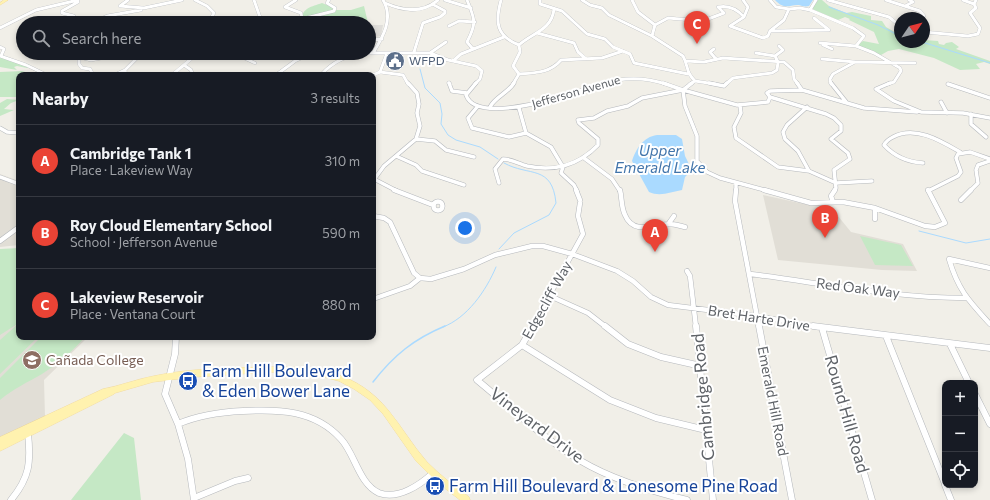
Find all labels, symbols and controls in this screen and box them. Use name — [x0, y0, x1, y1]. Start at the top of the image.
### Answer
pin: C — [684, 11, 710, 44]
north arrow — [894, 12, 930, 48]
search box — [16, 16, 376, 60]
icon: search — [30, 27, 52, 49]
text: Search here — [62, 29, 141, 47]
public building icon: WFPD — [384, 50, 406, 72]
place label: WFPD — [409, 53, 445, 67]
street label: Jefferson Avenue — [530, 72, 622, 111]
text: Nearby — [32, 88, 89, 109]
text: 3 results — [311, 90, 360, 106]
water label: Upper Emerald Lake — [614, 141, 706, 176]
text: Cambridge Tank 1 — [70, 144, 192, 162]
text: A — [40, 153, 50, 169]
text: 310 m — [325, 153, 360, 169]
text: Place · Lakeview Way — [70, 162, 193, 178]
pin: B — [812, 205, 838, 238]
text: Roy Cloud Elementary School — [70, 216, 272, 234]
your location — [455, 218, 475, 238]
pin: A — [642, 219, 668, 252]
text: B — [41, 225, 49, 241]
text: 590 m — [322, 225, 360, 241]
text: School · Jefferson Avenue — [70, 234, 217, 250]
street label: Edgecliff Way — [518, 258, 575, 342]
street label: Red Oak Way — [815, 274, 901, 301]
text: Lakeview Reservoir — [70, 288, 204, 306]
text: C — [41, 297, 49, 313]
text: 880 m — [322, 297, 360, 313]
street label: Bret Harte Drive — [707, 301, 811, 334]
text: Place · Ventana Court — [70, 306, 195, 322]
street label: Cambridge Road — [686, 333, 719, 461]
street label: Emerald Hill Road — [755, 345, 792, 457]
school or university icon: Cañada College — [21, 349, 43, 371]
place label: Cañada College — [46, 351, 144, 368]
street label: Round Hill Road — [821, 352, 874, 475]
place label: Farm Hill Boulevard & Eden Bower Lane — [202, 360, 352, 401]
bus stop icon: Farm Hill Boulevard & Eden Bower Lane — [177, 370, 199, 392]
map controls — [942, 380, 978, 488]
button: + — [942, 380, 978, 416]
street label: Vineyard Drive — [486, 382, 589, 467]
button: − — [942, 416, 978, 452]
button: locate — [942, 452, 978, 488]
bus stop icon: Farm Hill Boulevard & Lonesome Pine Road — [424, 475, 446, 497]
place label: Farm Hill Boulevard & Lonesome Pine Road — [449, 475, 778, 496]

